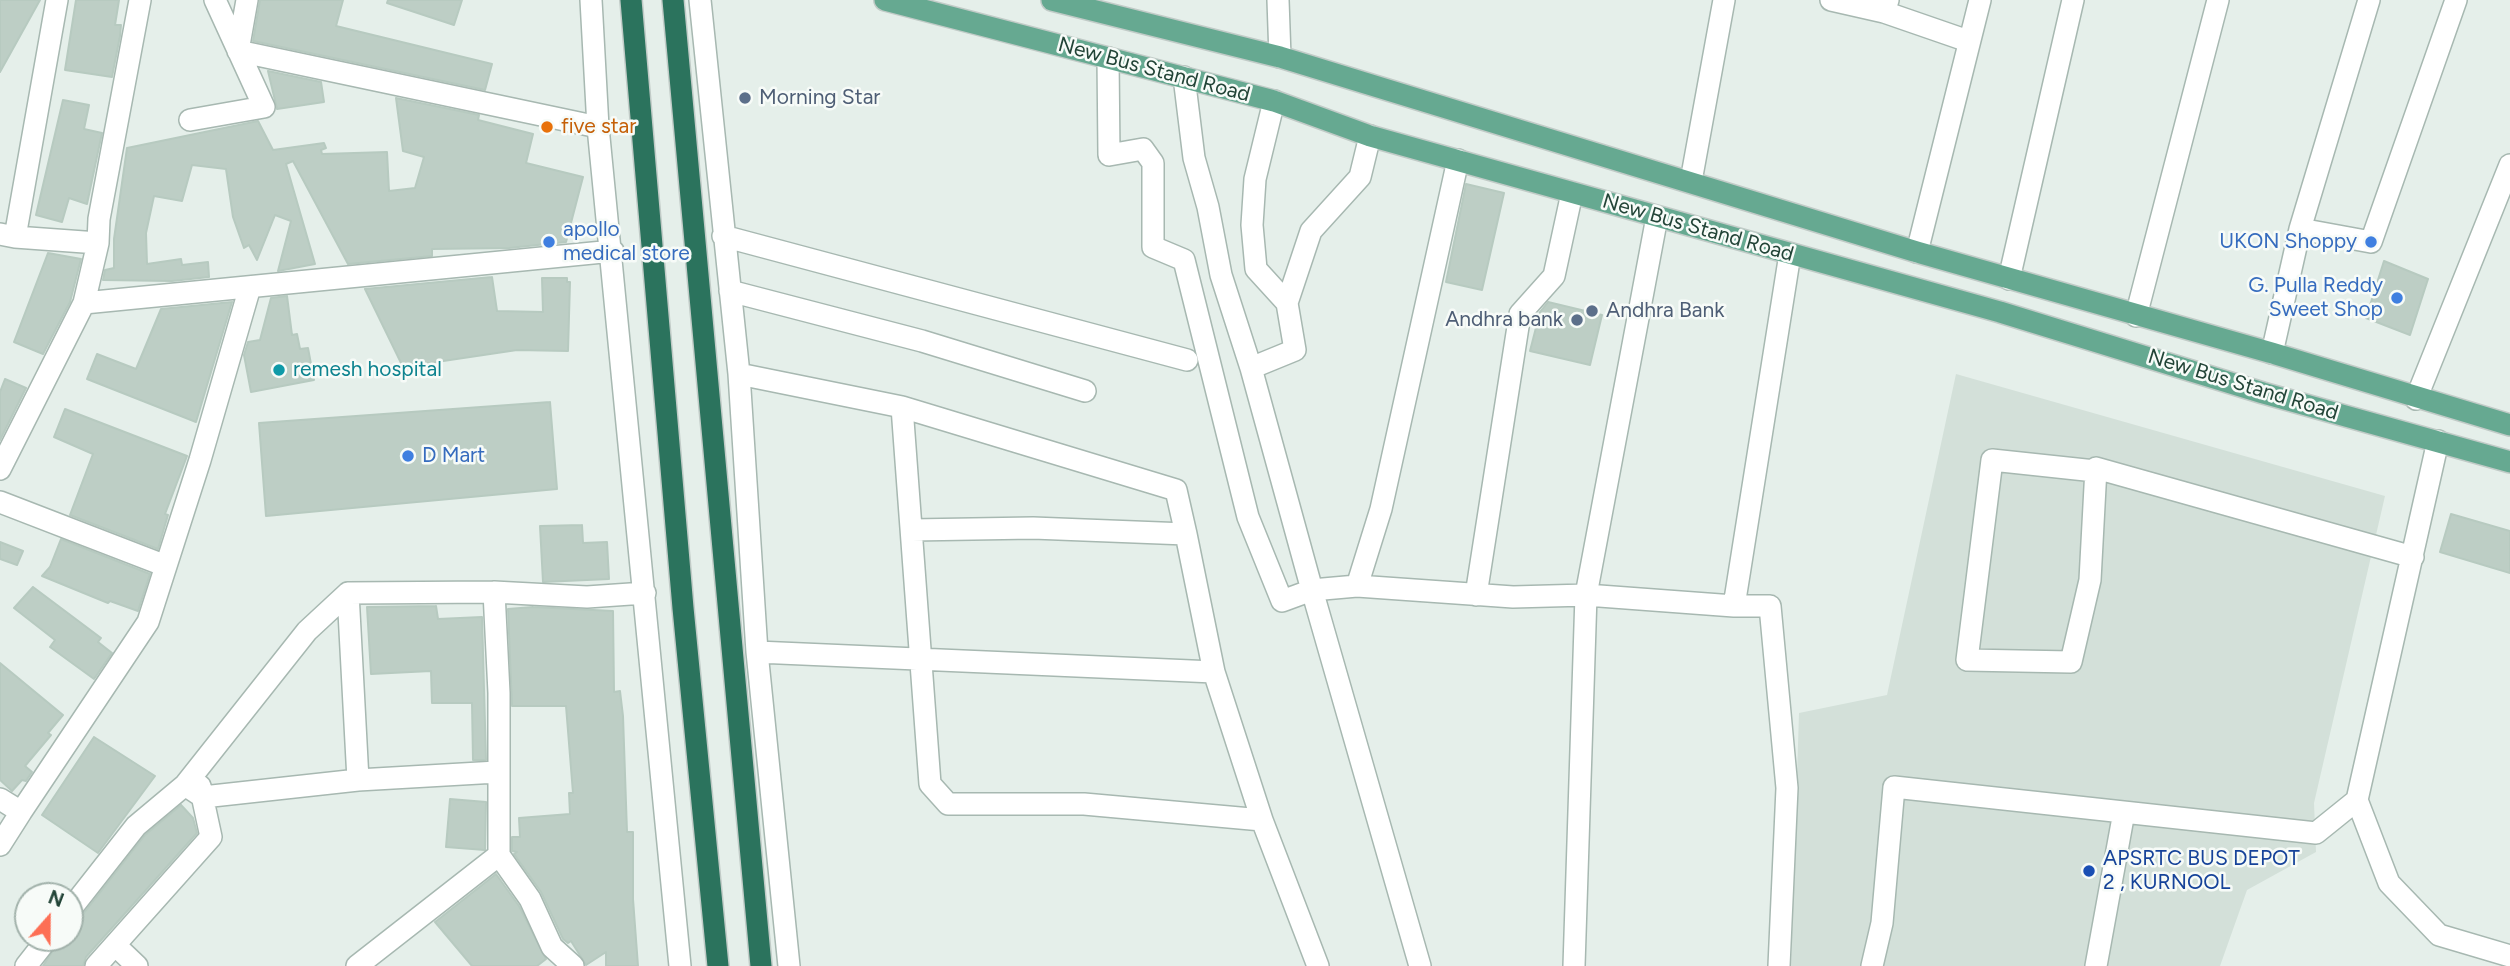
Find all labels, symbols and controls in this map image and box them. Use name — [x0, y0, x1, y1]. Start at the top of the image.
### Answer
street label: New Bus Stand Road — [1055, 32, 1253, 108]
place label: Morning Star — [759, 85, 880, 111]
marker: Morning Star — [737, 90, 753, 106]
place label: five star — [561, 114, 636, 140]
marker: five star — [539, 119, 555, 135]
street label: New Bus Stand Road — [1600, 189, 1796, 267]
place label: apollo medical store — [563, 217, 690, 267]
place label: UKON Shoppy — [2219, 229, 2357, 255]
marker: apollo medical store — [541, 234, 557, 250]
marker: UKON Shoppy — [2363, 234, 2379, 250]
place label: G. Pulla Reddy Sweet Shop — [2248, 273, 2383, 323]
marker: G. Pulla Reddy Sweet Shop — [2389, 290, 2405, 306]
place label: Andhra Bank — [1606, 298, 1724, 324]
marker: Andhra Bank — [1584, 303, 1600, 319]
place label: Andhra bank — [1445, 307, 1563, 333]
marker: Andhra bank — [1569, 312, 1585, 328]
street label: New Bus Stand Road — [2145, 344, 2341, 426]
place label: remesh hospital — [293, 357, 442, 383]
marker: remesh hospital — [271, 362, 287, 378]
place label: D Mart — [422, 443, 485, 469]
marker: D Mart — [400, 448, 416, 464]
place label: APSRTC BUS DEPOT 2 , KURNOOL — [2103, 846, 2300, 896]
marker: APSRTC BUS DEPOT 2 , KURNOOL — [2081, 863, 2097, 879]
north arrow — [14, 882, 84, 952]
text: N — [45, 885, 67, 912]

